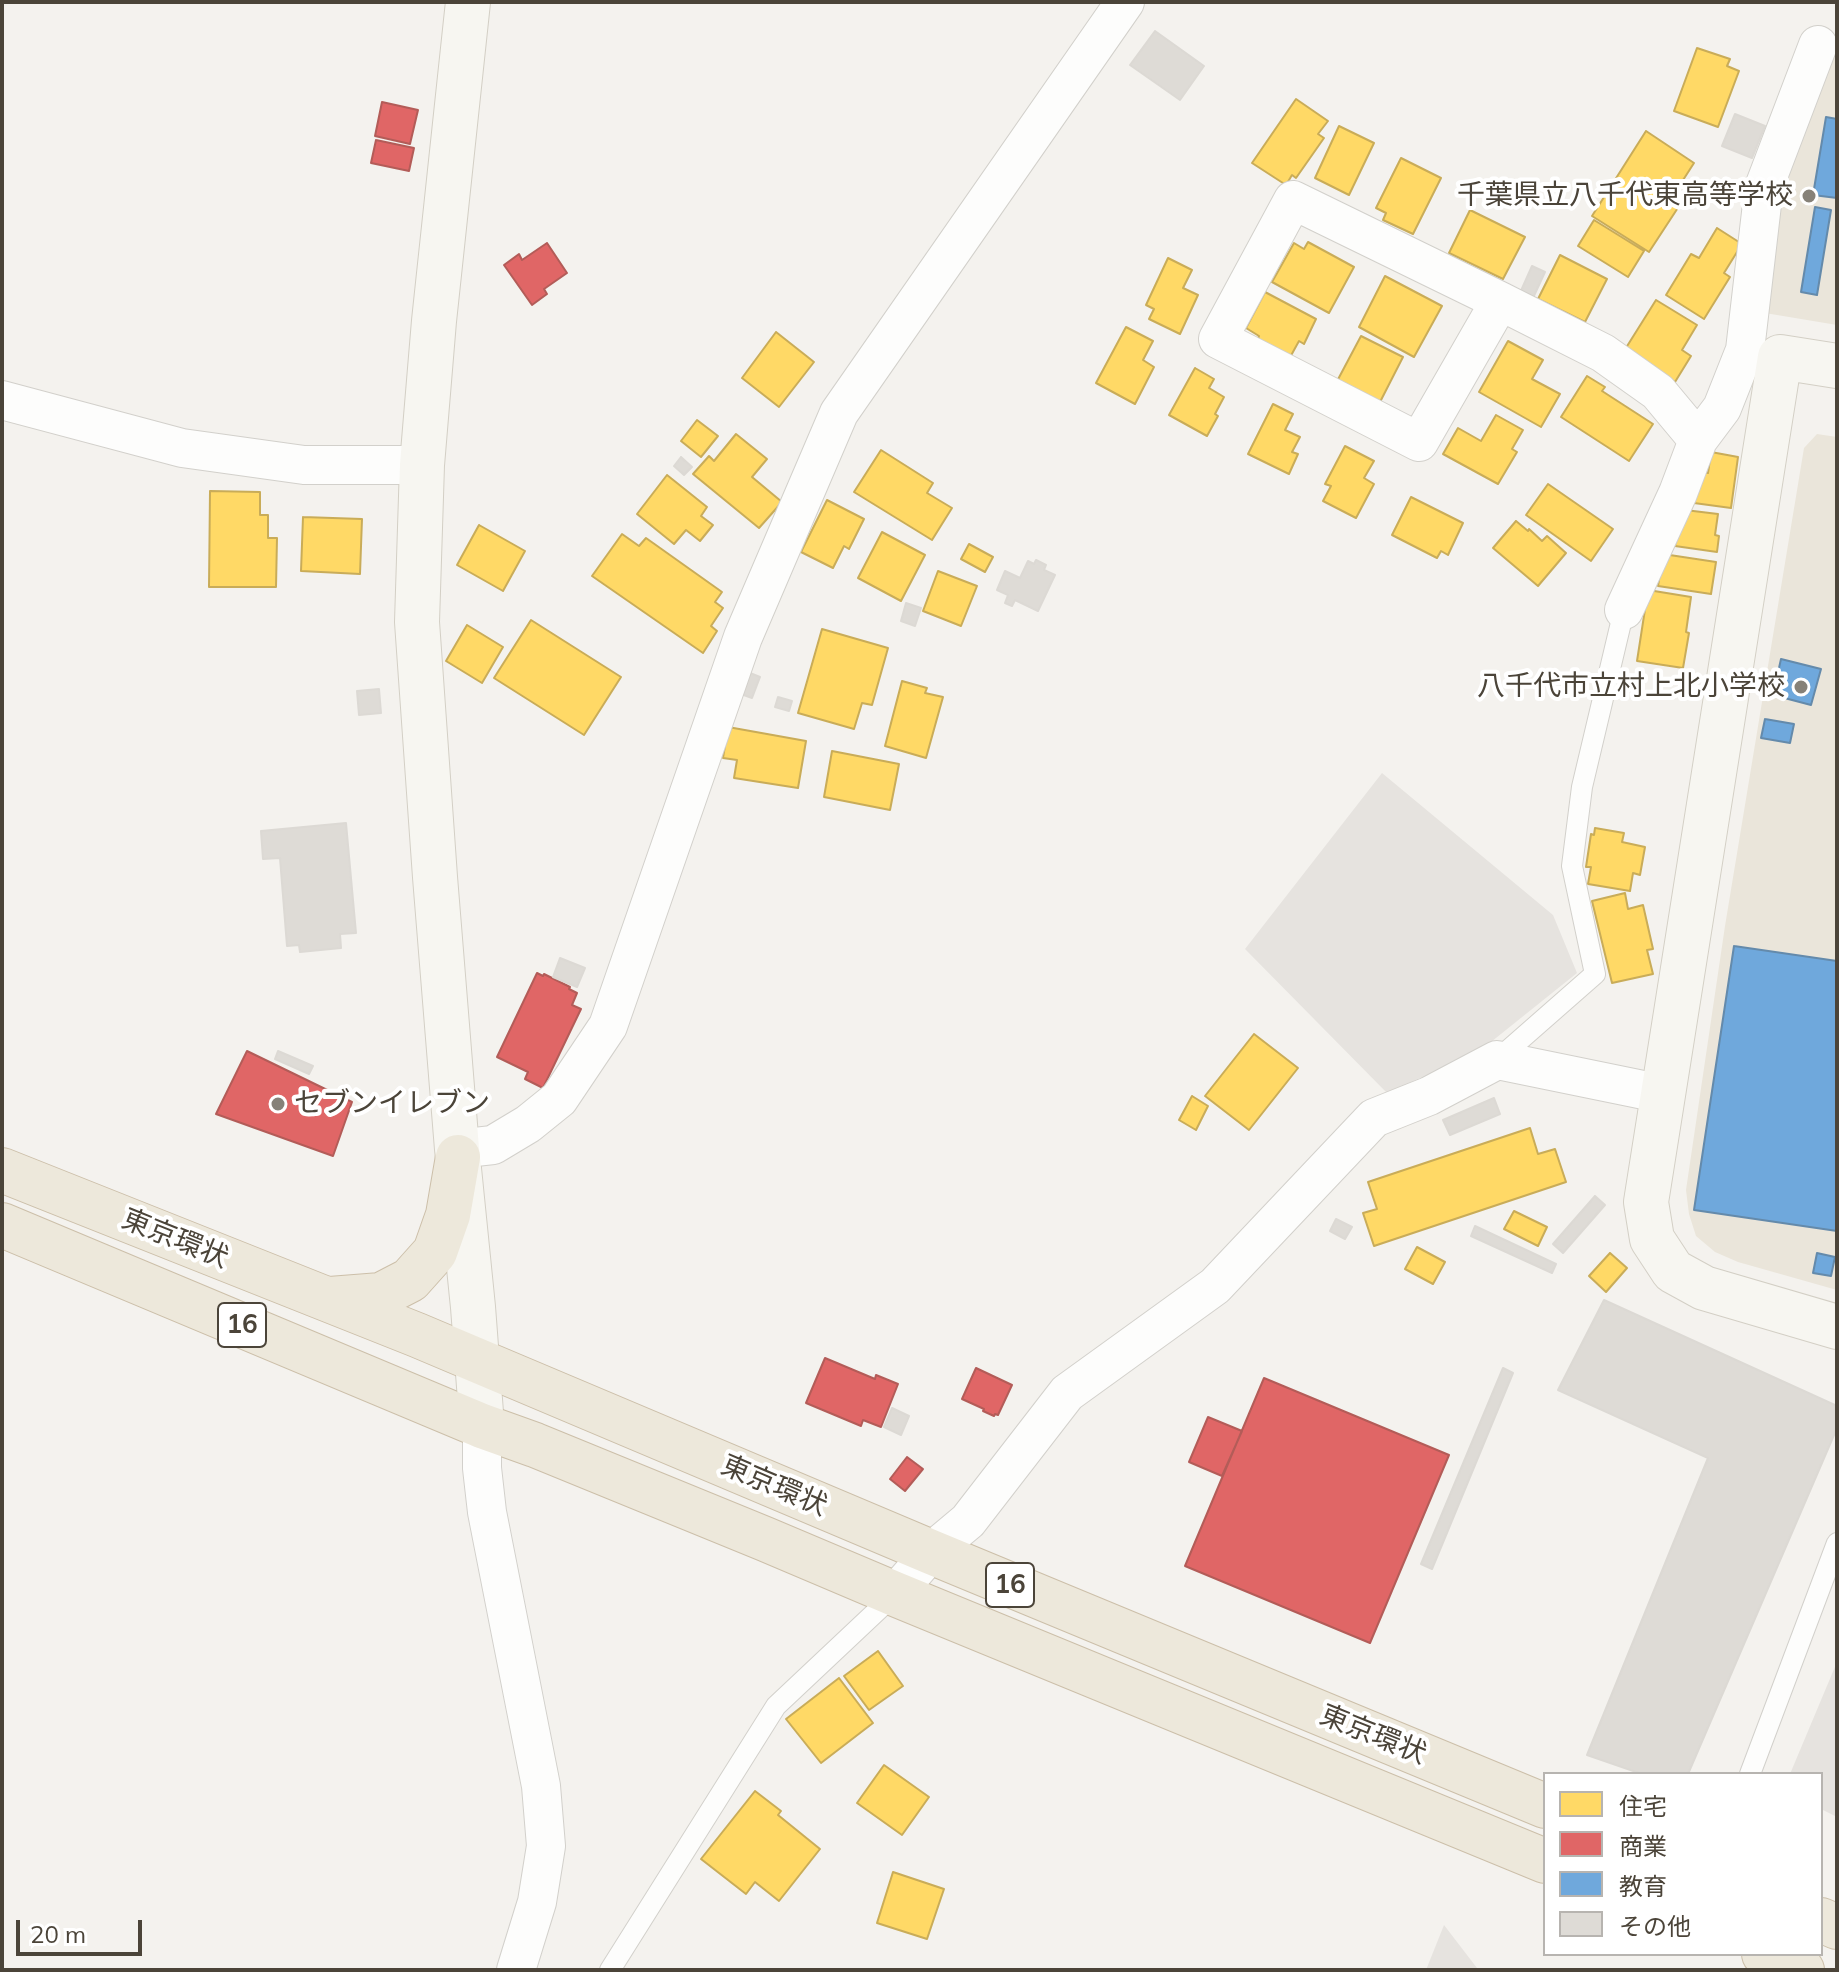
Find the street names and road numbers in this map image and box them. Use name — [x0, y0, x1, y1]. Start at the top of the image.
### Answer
street label: 東京環状 — [117, 1202, 233, 1276]
road number: 16 — [218, 1303, 266, 1347]
street label: 東京環状 — [716, 1449, 832, 1523]
road number: 16 — [986, 1563, 1034, 1607]
street label: 東京環状 — [1315, 1698, 1431, 1772]

